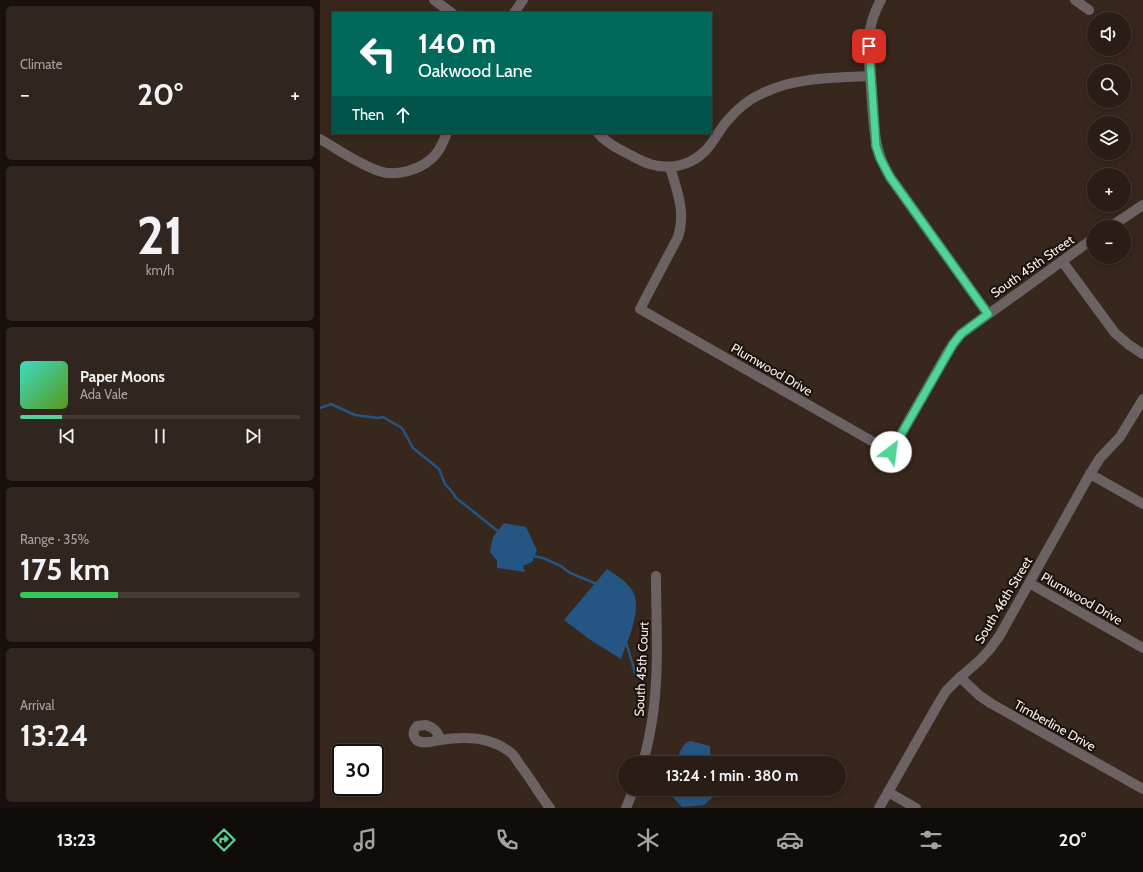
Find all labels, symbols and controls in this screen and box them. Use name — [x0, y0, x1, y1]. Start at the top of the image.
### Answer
map controls — [1087, 12, 1131, 264]
button: sound — [1087, 12, 1131, 56]
text: 140 m — [418, 26, 496, 60]
icon: left — [352, 28, 404, 80]
pin — [852, 29, 886, 63]
icon: arrive — [858, 35, 880, 57]
text: Climate — [20, 56, 62, 72]
text: Oakwood Lane — [418, 60, 532, 82]
button: search — [1087, 64, 1131, 108]
text: 20° — [137, 76, 183, 113]
text: − — [20, 81, 30, 108]
text: + — [290, 81, 300, 108]
icon: ahead — [392, 104, 414, 126]
text: Then — [352, 106, 384, 124]
button: layers — [1087, 116, 1131, 160]
button: + — [1087, 168, 1131, 212]
text: 21 — [137, 204, 183, 267]
button: − — [1087, 220, 1131, 264]
street label: South 45th Street — [987, 231, 1077, 301]
text: km/h — [146, 262, 174, 278]
street label: Plumwood Drive — [728, 339, 816, 399]
text: Paper Moons — [80, 368, 165, 386]
text: Ada Vale — [80, 386, 128, 402]
icon: previous — [56, 425, 78, 447]
icon: pause — [149, 425, 171, 447]
icon: next — [242, 425, 264, 447]
position arrow — [870, 431, 912, 473]
text: Range · 35% — [20, 531, 89, 547]
text: 175 km — [20, 551, 110, 588]
street label: South 46th Street — [971, 553, 1036, 646]
street label: Plumwood Drive — [1038, 568, 1126, 628]
street label: South 45th Court — [631, 620, 652, 717]
street label: Timberline Drive — [1011, 696, 1099, 754]
text: Arrival — [20, 697, 55, 713]
text: 13:24 — [20, 717, 88, 754]
speed limit sign: 30 — [332, 744, 384, 796]
text: 13:24 · 1 min · 380 m — [666, 767, 798, 785]
icon: directions — [210, 826, 238, 854]
icon: music — [351, 826, 379, 854]
icon: phone — [493, 826, 521, 854]
icon: climate — [634, 826, 662, 854]
icon: car — [776, 826, 804, 854]
icon: filters — [917, 826, 945, 854]
text: 13:23 — [57, 829, 96, 851]
text: 20° — [1059, 829, 1086, 851]

